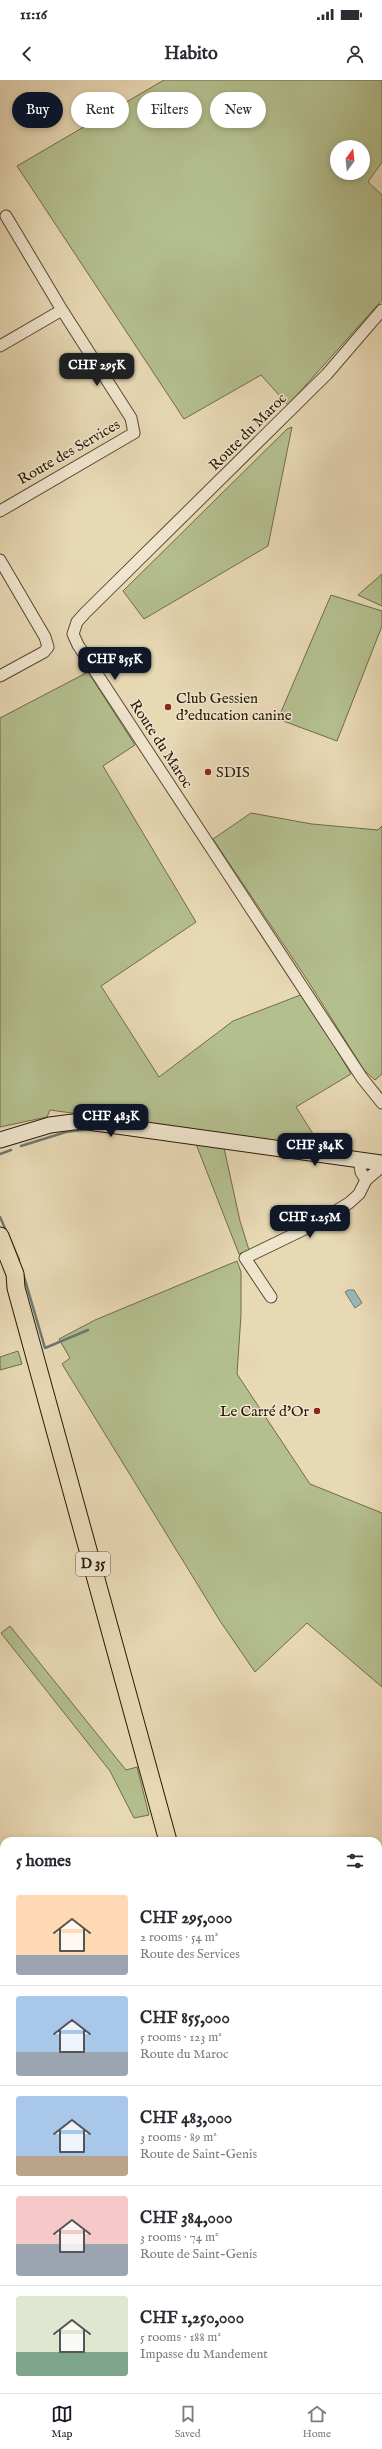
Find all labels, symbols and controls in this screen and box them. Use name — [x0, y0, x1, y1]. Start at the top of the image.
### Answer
text: 11:16 — [20, 5, 47, 24]
icon: back — [16, 43, 38, 65]
text: Habito — [164, 43, 218, 66]
icon: person — [344, 43, 366, 65]
chip: Buy — [12, 92, 63, 128]
chip: Rent — [71, 92, 129, 128]
chip: Filters — [137, 92, 202, 128]
chip: New — [210, 92, 266, 128]
north arrow — [330, 140, 370, 180]
map controls — [330, 140, 370, 180]
pin: CHF 295K — [56, 353, 138, 387]
text: CHF 295K — [68, 357, 126, 374]
street label: Route du Maroc — [205, 389, 291, 475]
street label: Route des Services — [14, 415, 124, 489]
pin: CHF 855K — [74, 647, 156, 681]
text: CHF 855K — [87, 651, 143, 668]
place label: Club Gessien d'education canine — [176, 689, 292, 725]
street label: Route du Maroc — [125, 696, 197, 792]
marker: Club Gessien d'education canine — [163, 702, 173, 712]
place label: SDIS — [216, 763, 250, 782]
marker: SDIS — [203, 767, 213, 777]
pin: CHF 483K — [70, 1104, 152, 1138]
text: CHF 483K — [82, 1108, 140, 1125]
pin: CHF 384K — [274, 1133, 356, 1167]
text: CHF 384K — [286, 1137, 344, 1154]
pin: CHF 1.25M — [264, 1205, 356, 1239]
text: CHF 1.25M — [279, 1209, 341, 1226]
place label: Le Carré d'Or — [220, 1402, 309, 1421]
marker: Le Carré d'Or — [312, 1406, 322, 1416]
road number: D 35 — [76, 1552, 110, 1576]
icon: filters — [344, 1850, 366, 1872]
text: 5 homes — [16, 1851, 71, 1872]
text: CHF 295,000 — [140, 1908, 232, 1929]
icon: home — [48, 1911, 96, 1959]
text: 2 rooms · 54 m² — [140, 1929, 218, 1946]
text: Route des Services — [140, 1946, 240, 1963]
text: CHF 855,000 — [140, 2008, 230, 2029]
icon: home — [48, 2012, 96, 2060]
text: 5 rooms · 123 m² — [140, 2029, 222, 2046]
text: Route du Maroc — [140, 2046, 229, 2063]
text: CHF 483,000 — [140, 2108, 232, 2129]
icon: home — [48, 2112, 96, 2160]
text: 3 rooms · 89 m² — [140, 2129, 217, 2146]
text: Route de Saint-Genis — [140, 2146, 257, 2163]
text: CHF 384,000 — [140, 2208, 233, 2229]
icon: home — [48, 2212, 96, 2260]
text: 3 rooms · 74 m² — [140, 2229, 219, 2246]
text: Route de Saint-Genis — [140, 2246, 257, 2263]
text: CHF 1,250,000 — [140, 2308, 244, 2329]
icon: home — [48, 2312, 96, 2360]
text: 5 rooms · 188 m² — [140, 2329, 221, 2346]
text: Impasse du Mandement — [140, 2346, 268, 2363]
tab: Map — [51, 2403, 73, 2441]
tab: Saved — [175, 2403, 201, 2441]
tab: Home — [302, 2403, 331, 2441]

